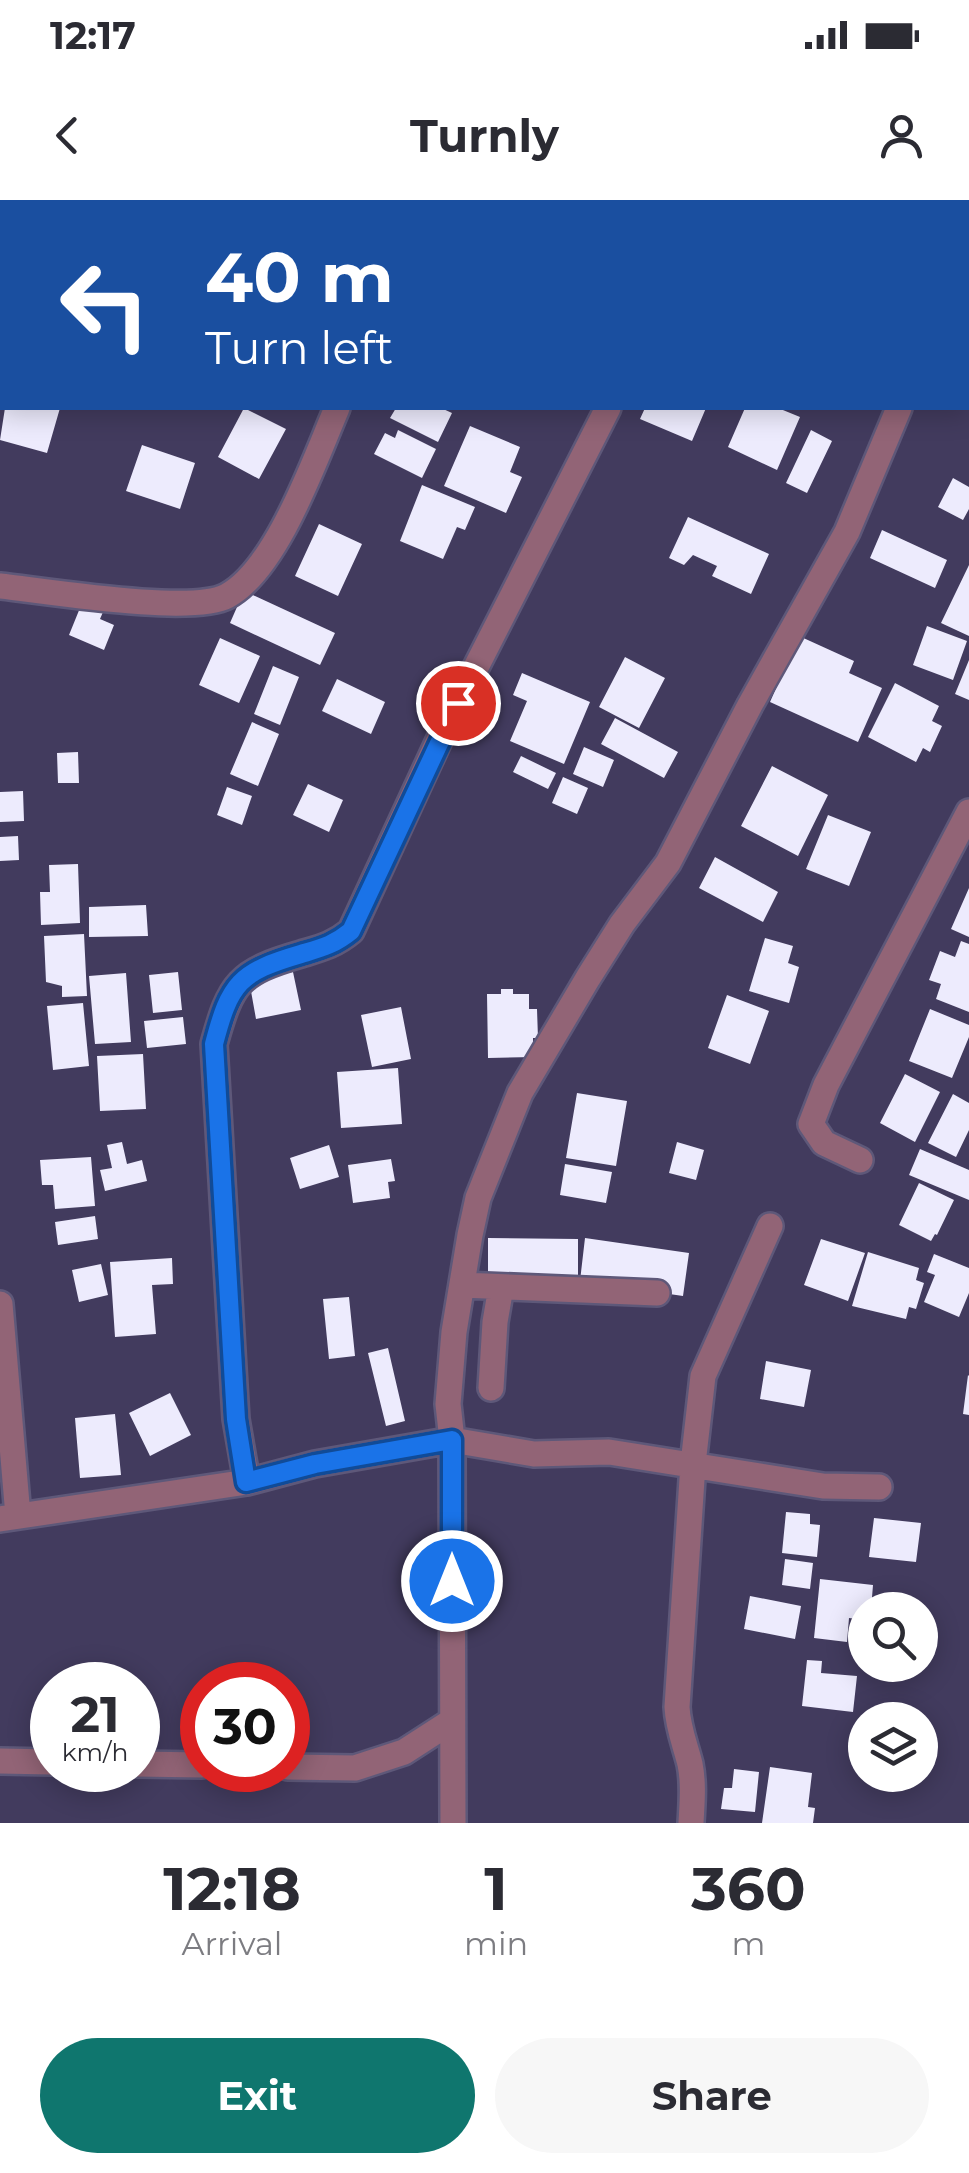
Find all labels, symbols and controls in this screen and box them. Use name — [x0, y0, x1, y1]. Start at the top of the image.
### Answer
text: 12:17 — [50, 12, 136, 59]
icon: back — [40, 108, 95, 163]
text: Turnly — [410, 108, 559, 163]
icon: person — [874, 108, 929, 163]
text: 40 m — [205, 234, 394, 320]
icon: left — [40, 240, 170, 370]
text: Turn left — [205, 320, 393, 375]
pin — [416, 661, 501, 746]
icon: arrive — [431, 676, 486, 731]
position arrow — [400, 1529, 504, 1633]
map controls — [848, 1592, 938, 1792]
button: search — [848, 1592, 938, 1682]
speed limit sign: 30 — [180, 1662, 310, 1792]
text: 21 — [70, 1684, 120, 1745]
button: layers — [848, 1702, 938, 1792]
text: km/h — [62, 1737, 128, 1767]
text: 12:18 — [163, 1852, 301, 1925]
text: 1 — [484, 1852, 508, 1925]
text: 360 — [691, 1852, 806, 1925]
text: Arrival — [182, 1924, 282, 1963]
text: min — [464, 1924, 528, 1963]
text: m — [732, 1924, 766, 1963]
button: Exit — [40, 2038, 475, 2153]
button: Share — [495, 2038, 929, 2153]

